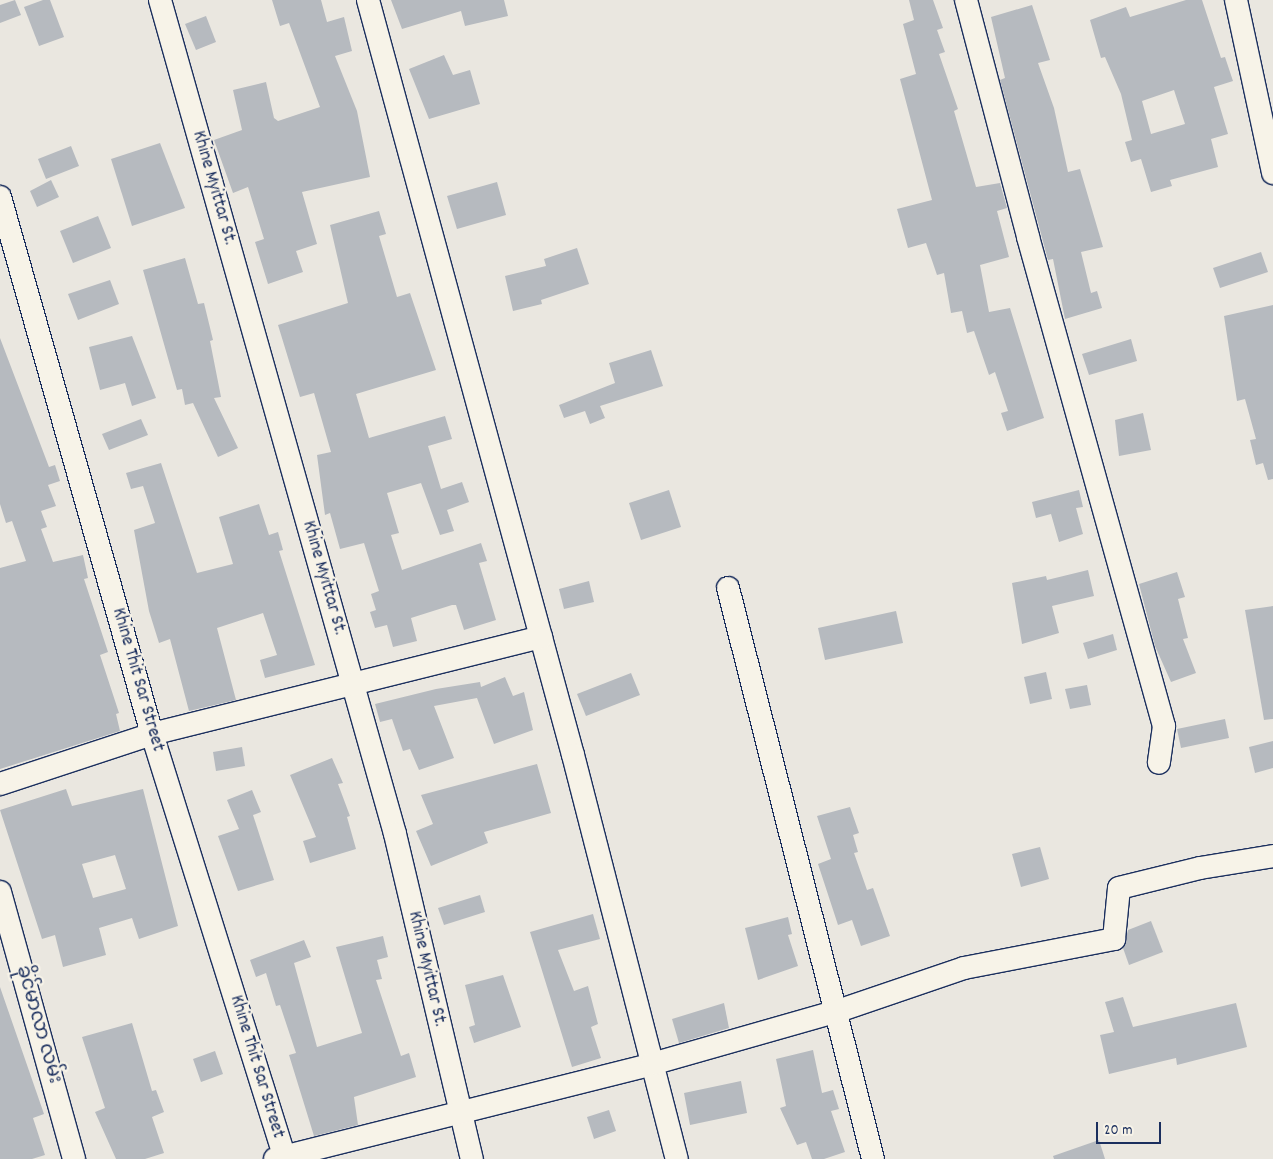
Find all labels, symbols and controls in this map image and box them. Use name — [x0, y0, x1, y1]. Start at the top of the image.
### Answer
street label: Khine Myittar St. — [186, 128, 240, 248]
street label: Khine Myittar St. — [296, 518, 350, 638]
street label: Khine Thit Sar Street — [106, 606, 168, 754]
street label: Khine Myittar St. — [402, 909, 450, 1029]
street label: ခိုင်မာလာ လမ်း — [9, 963, 65, 1087]
street label: Khine Thit Sar Street — [223, 993, 289, 1141]
scale bar — [1098, 1112, 1163, 1144]
text: 20 m — [1104, 1120, 1132, 1142]

